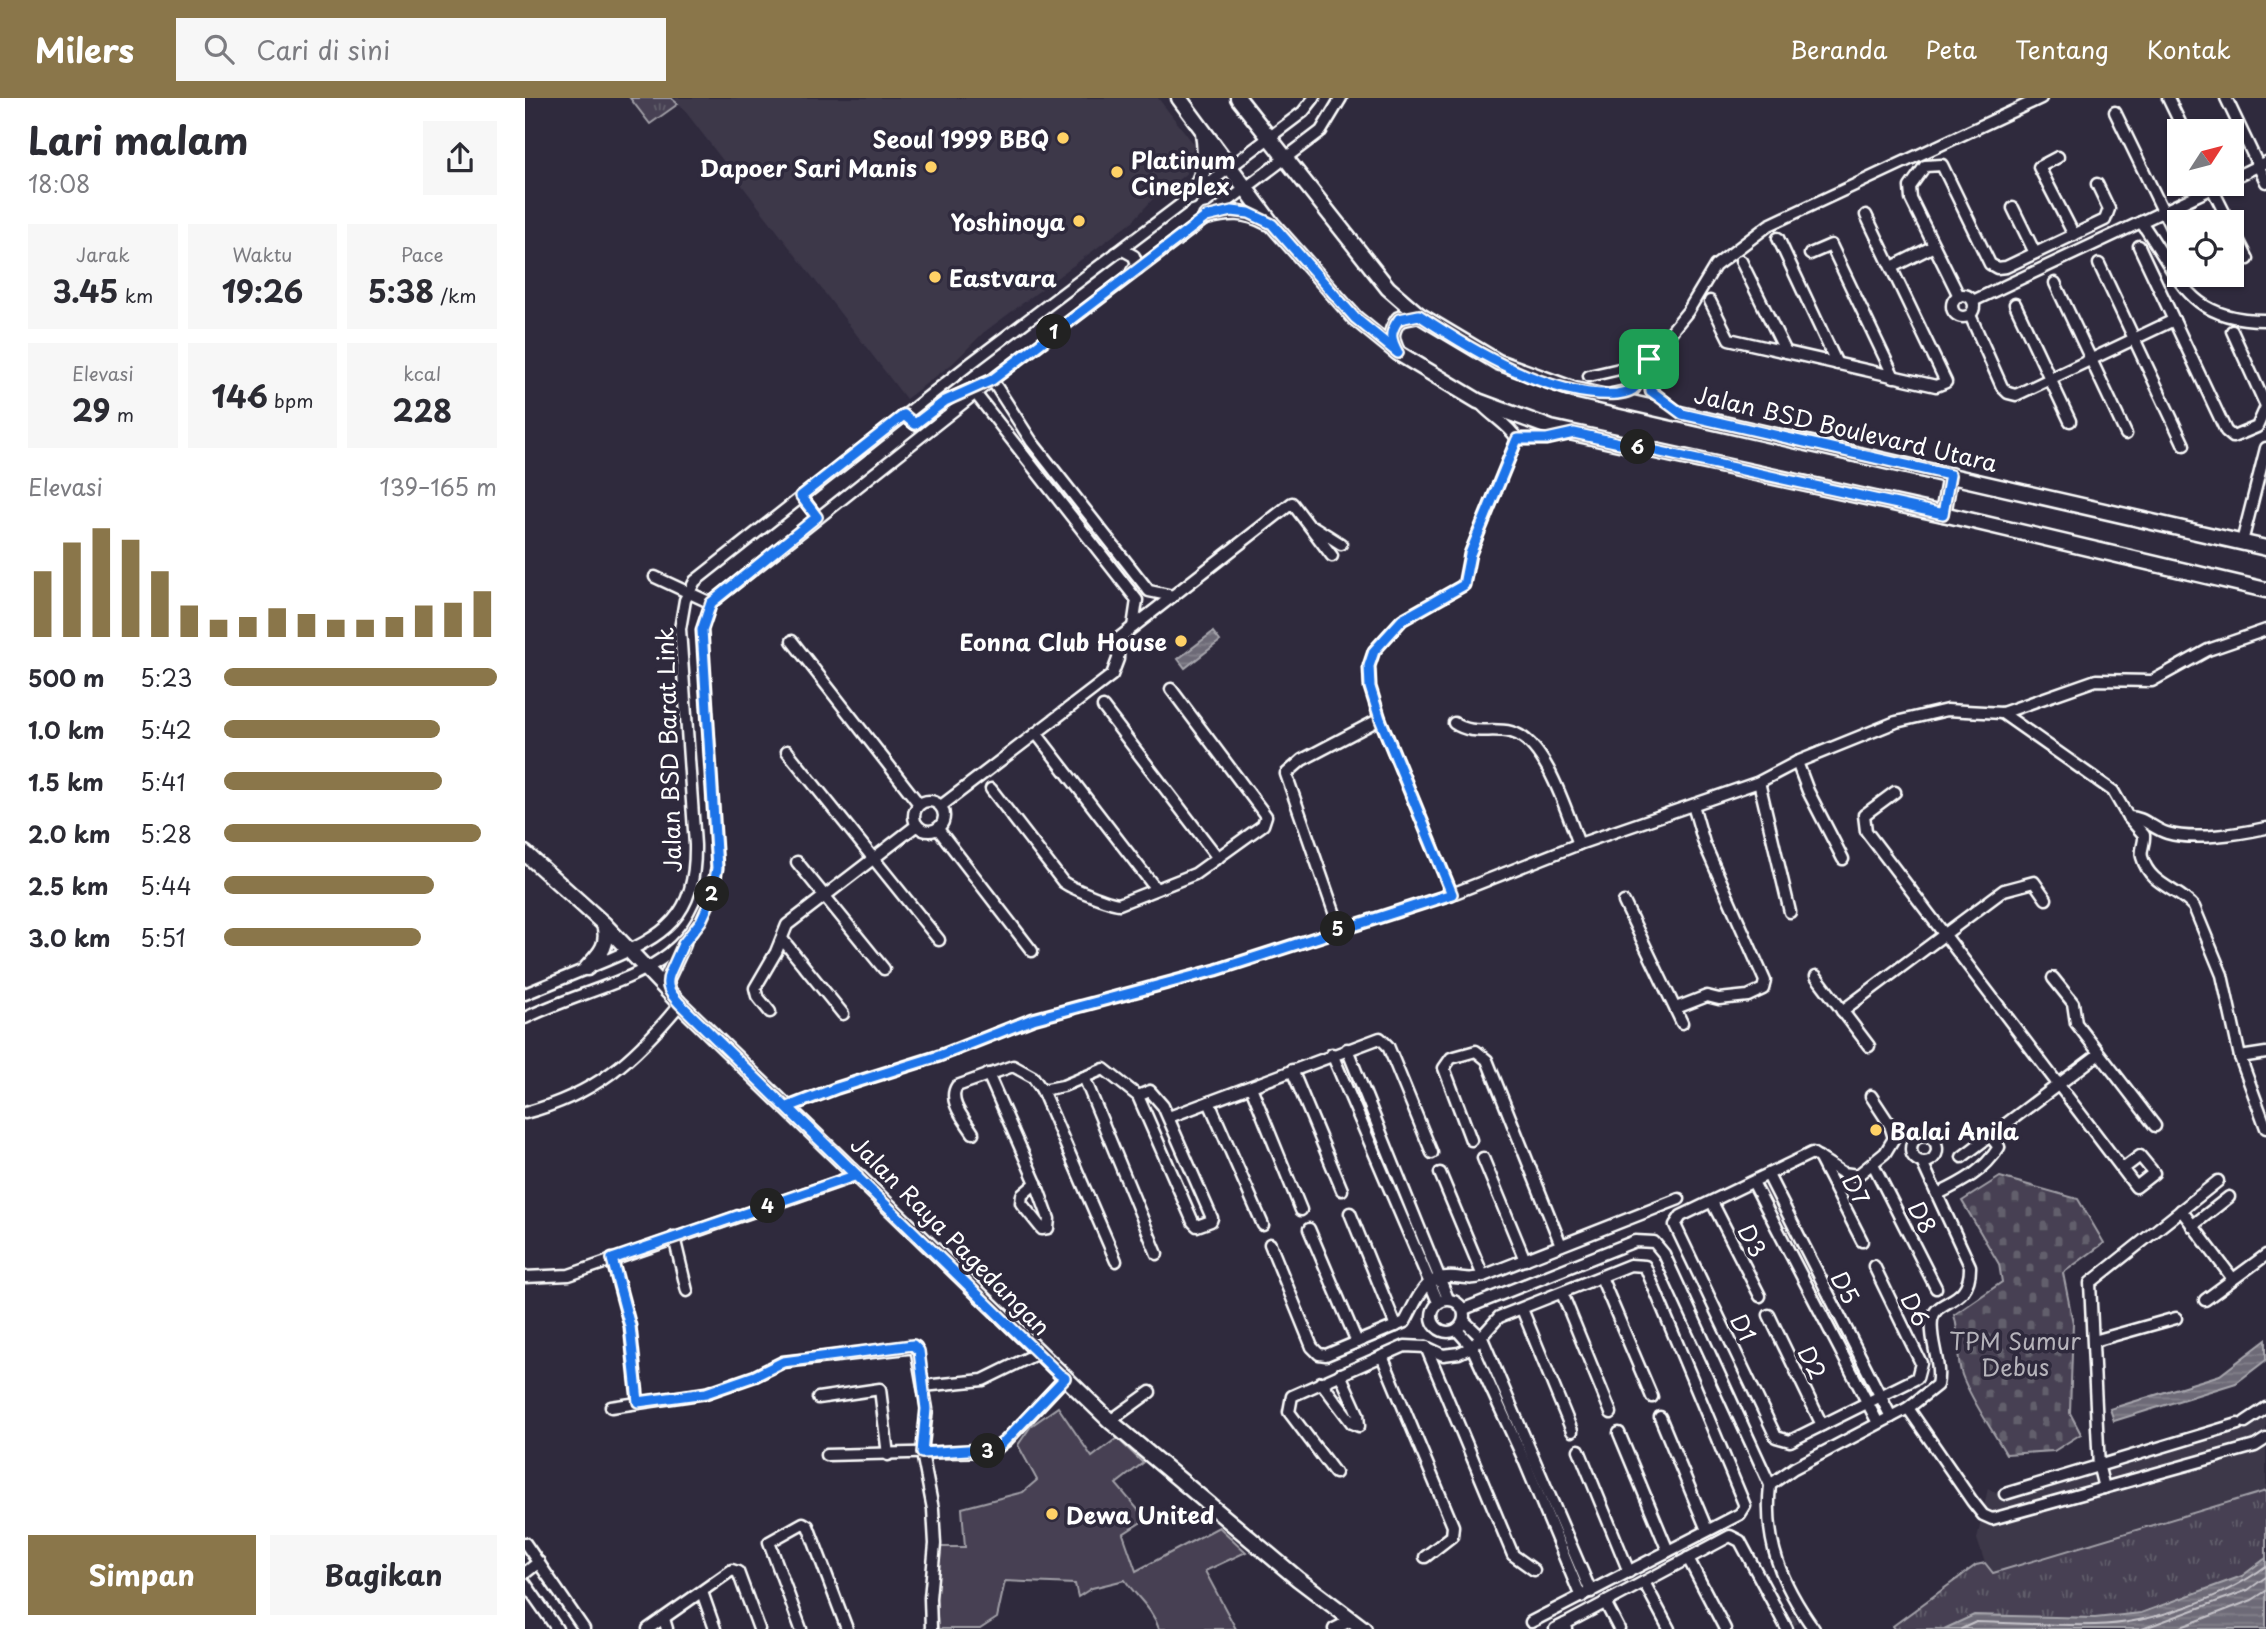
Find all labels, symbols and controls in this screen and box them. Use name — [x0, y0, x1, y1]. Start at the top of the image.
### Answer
search box — [176, 18, 666, 81]
text: Milers — [35, 24, 134, 74]
icon: search — [200, 30, 238, 68]
text: Cari di sini — [256, 30, 390, 69]
text: Beranda — [1790, 31, 1887, 67]
text: Peta — [1925, 31, 1977, 67]
text: Tentang — [2015, 31, 2109, 67]
text: Kontak — [2147, 31, 2231, 67]
text: Lari malam — [28, 111, 249, 168]
north arrow — [2167, 119, 2243, 196]
map controls — [2167, 119, 2244, 287]
button: share — [423, 121, 497, 195]
place label: Seoul 1999 BBQ — [873, 121, 1049, 156]
marker: Seoul 1999 BBQ — [1055, 130, 1071, 146]
place label: Platinum Cineplex — [1131, 142, 1236, 203]
place label: Dapoer Sari Manis — [699, 150, 917, 185]
marker: Dapoer Sari Manis — [923, 159, 939, 175]
marker: Platinum Cineplex — [1109, 164, 1125, 180]
text: 18:08 — [28, 166, 90, 201]
place label: Yoshinoya — [950, 204, 1065, 239]
button: locate — [2167, 210, 2244, 287]
marker: Yoshinoya — [1071, 213, 1087, 229]
text: Jarak — [76, 240, 130, 268]
text: Waktu — [233, 240, 292, 268]
text: Pace — [401, 240, 444, 268]
place label: Eastvara — [949, 260, 1057, 295]
text: 3.45 — [52, 268, 119, 313]
text: 19:26 — [222, 268, 303, 313]
text: 5:38 — [368, 268, 434, 313]
marker: Eastvara — [927, 269, 943, 285]
text: km — [119, 281, 153, 309]
text: /km — [434, 281, 477, 309]
pin: 1 — [1037, 314, 1071, 350]
text: 1 — [1049, 317, 1058, 345]
pin — [1619, 329, 1679, 389]
icon: arrive — [1630, 340, 1668, 378]
text: Elevasi — [72, 359, 134, 387]
text: kcal — [403, 359, 441, 387]
text: 146 — [212, 373, 268, 418]
street label: Jalan BSD Boulevard Utara — [1691, 376, 2002, 480]
text: bpm — [268, 386, 313, 414]
text: 29 — [72, 387, 111, 432]
text: 228 — [392, 387, 452, 432]
text: m — [111, 400, 134, 428]
pin: 6 — [1621, 430, 1655, 464]
text: 6 — [1631, 432, 1644, 460]
text: Elevasi — [28, 469, 103, 504]
text: 139–165 m — [379, 469, 497, 504]
place label: Eonna Club House — [959, 624, 1168, 659]
street label: Jalan BSD Barat Link — [646, 627, 690, 873]
marker: Eonna Club House — [1173, 633, 1189, 649]
text: 500 m — [28, 660, 105, 695]
text: 5:23 — [140, 660, 193, 695]
text: 1.0 km — [28, 712, 105, 747]
text: 5:42 — [140, 712, 192, 747]
text: 1.5 km — [28, 764, 104, 799]
text: 5:41 — [140, 764, 186, 799]
text: 2.0 km — [28, 816, 110, 851]
text: 5:28 — [140, 816, 192, 851]
text: 2.5 km — [28, 868, 108, 903]
text: 5:44 — [140, 868, 192, 903]
pin: 2 — [695, 876, 729, 912]
text: 2 — [705, 879, 718, 907]
pin: 5 — [1321, 912, 1355, 946]
text: 5 — [1331, 914, 1344, 942]
text: 3.0 km — [28, 920, 110, 955]
text: 5:51 — [140, 920, 186, 955]
place label: Balai Anila — [1890, 1113, 2019, 1148]
marker: Balai Anila — [1868, 1122, 1884, 1138]
street label: Jalan Raya Pagedangan — [843, 1127, 1059, 1343]
street label: D7 — [1834, 1167, 1880, 1211]
pin: 4 — [751, 1188, 785, 1224]
text: 4 — [761, 1191, 774, 1219]
street label: D8 — [1900, 1195, 1946, 1239]
street label: D3 — [1730, 1217, 1776, 1263]
street label: D5 — [1823, 1264, 1869, 1310]
street label: D6 — [1893, 1286, 1939, 1332]
street label: D1 — [1722, 1307, 1766, 1347]
park label: TPM Sumur Debus — [1949, 1323, 2081, 1384]
street label: D2 — [1790, 1339, 1836, 1385]
pin: 3 — [971, 1434, 1005, 1468]
text: 3 — [981, 1436, 994, 1464]
place label: Dewa United — [1066, 1497, 1214, 1532]
marker: Dewa United — [1044, 1506, 1060, 1522]
button: Simpan — [28, 1535, 256, 1615]
button: Bagikan — [270, 1535, 497, 1615]

